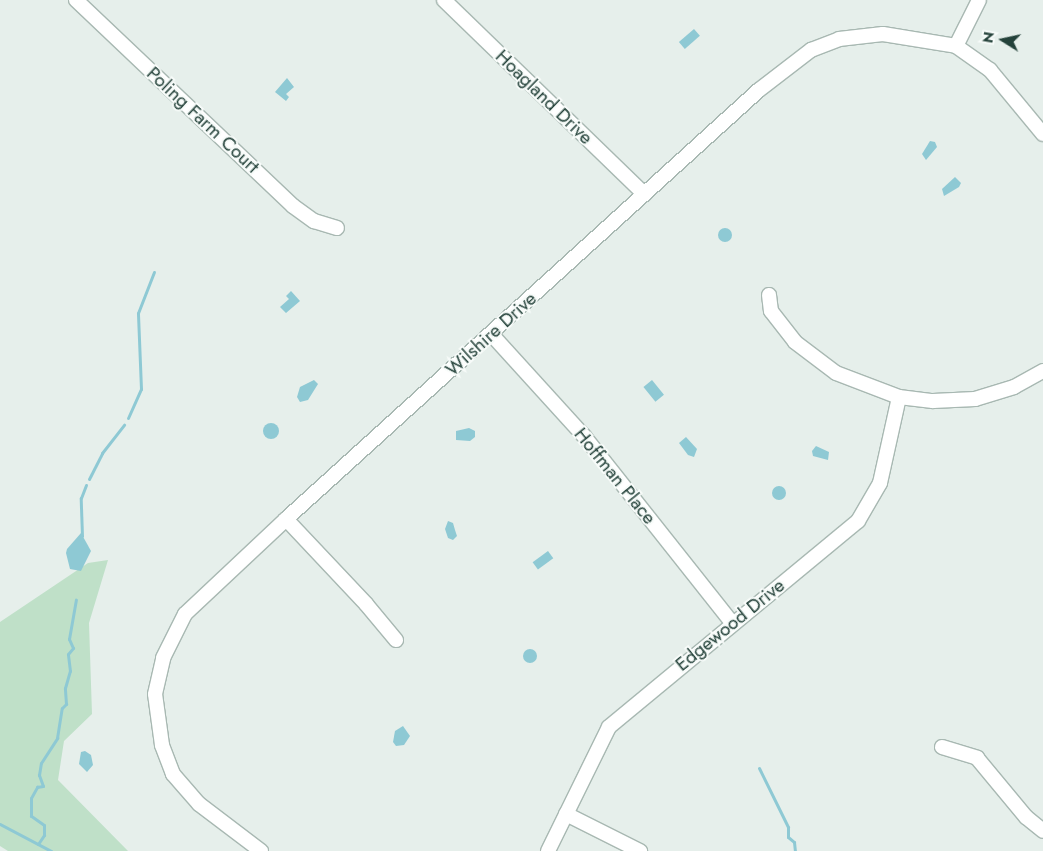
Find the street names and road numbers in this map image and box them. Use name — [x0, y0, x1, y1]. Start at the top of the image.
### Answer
street label: Hoagland Drive — [491, 45, 597, 149]
street label: Poling Farm Court — [142, 62, 264, 178]
street label: Wilshire Drive — [441, 287, 541, 381]
street label: Hoffman Place — [569, 423, 661, 529]
street label: Edgewood Drive — [671, 574, 789, 676]

